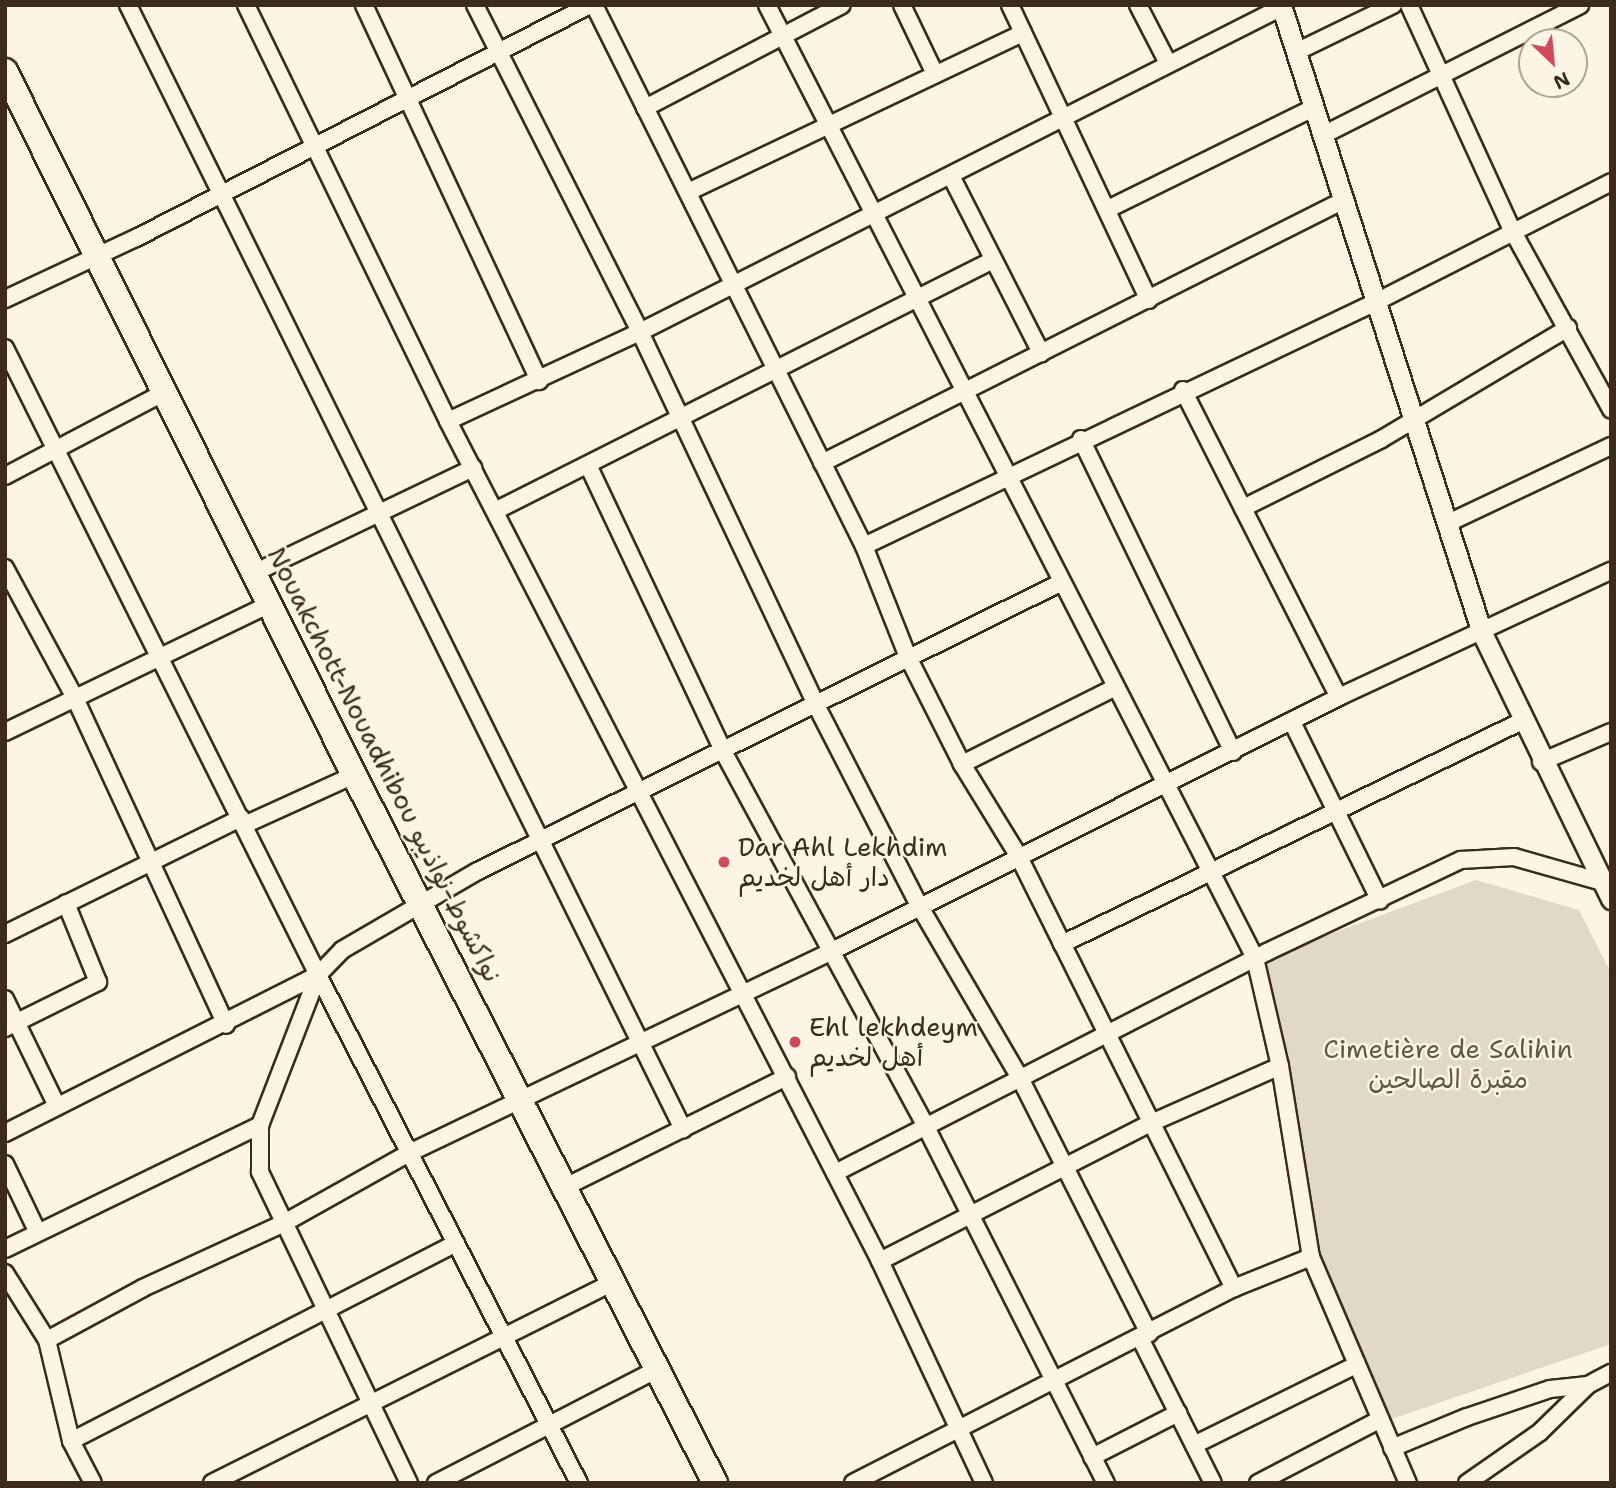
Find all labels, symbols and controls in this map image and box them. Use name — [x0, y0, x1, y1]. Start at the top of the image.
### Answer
north arrow — [1518, 28, 1588, 98]
text: N — [1549, 66, 1574, 95]
street label: Nouakchott-Nouadhibou نواكشوط-نواذيبو — [261, 542, 509, 988]
place label: Dar Ahl Lekhdim دار أهل لخديم — [738, 831, 947, 892]
marker: Dar Ahl Lekhdim دار أهل لخديم — [716, 854, 732, 870]
place label: Ehl lekhdeym أهل لخديم — [809, 1011, 978, 1072]
park label: Cimetière de Salihin مقبرة الصالحين — [1323, 1033, 1573, 1094]
marker: Ehl lekhdeym أهل لخديم — [787, 1034, 803, 1050]

